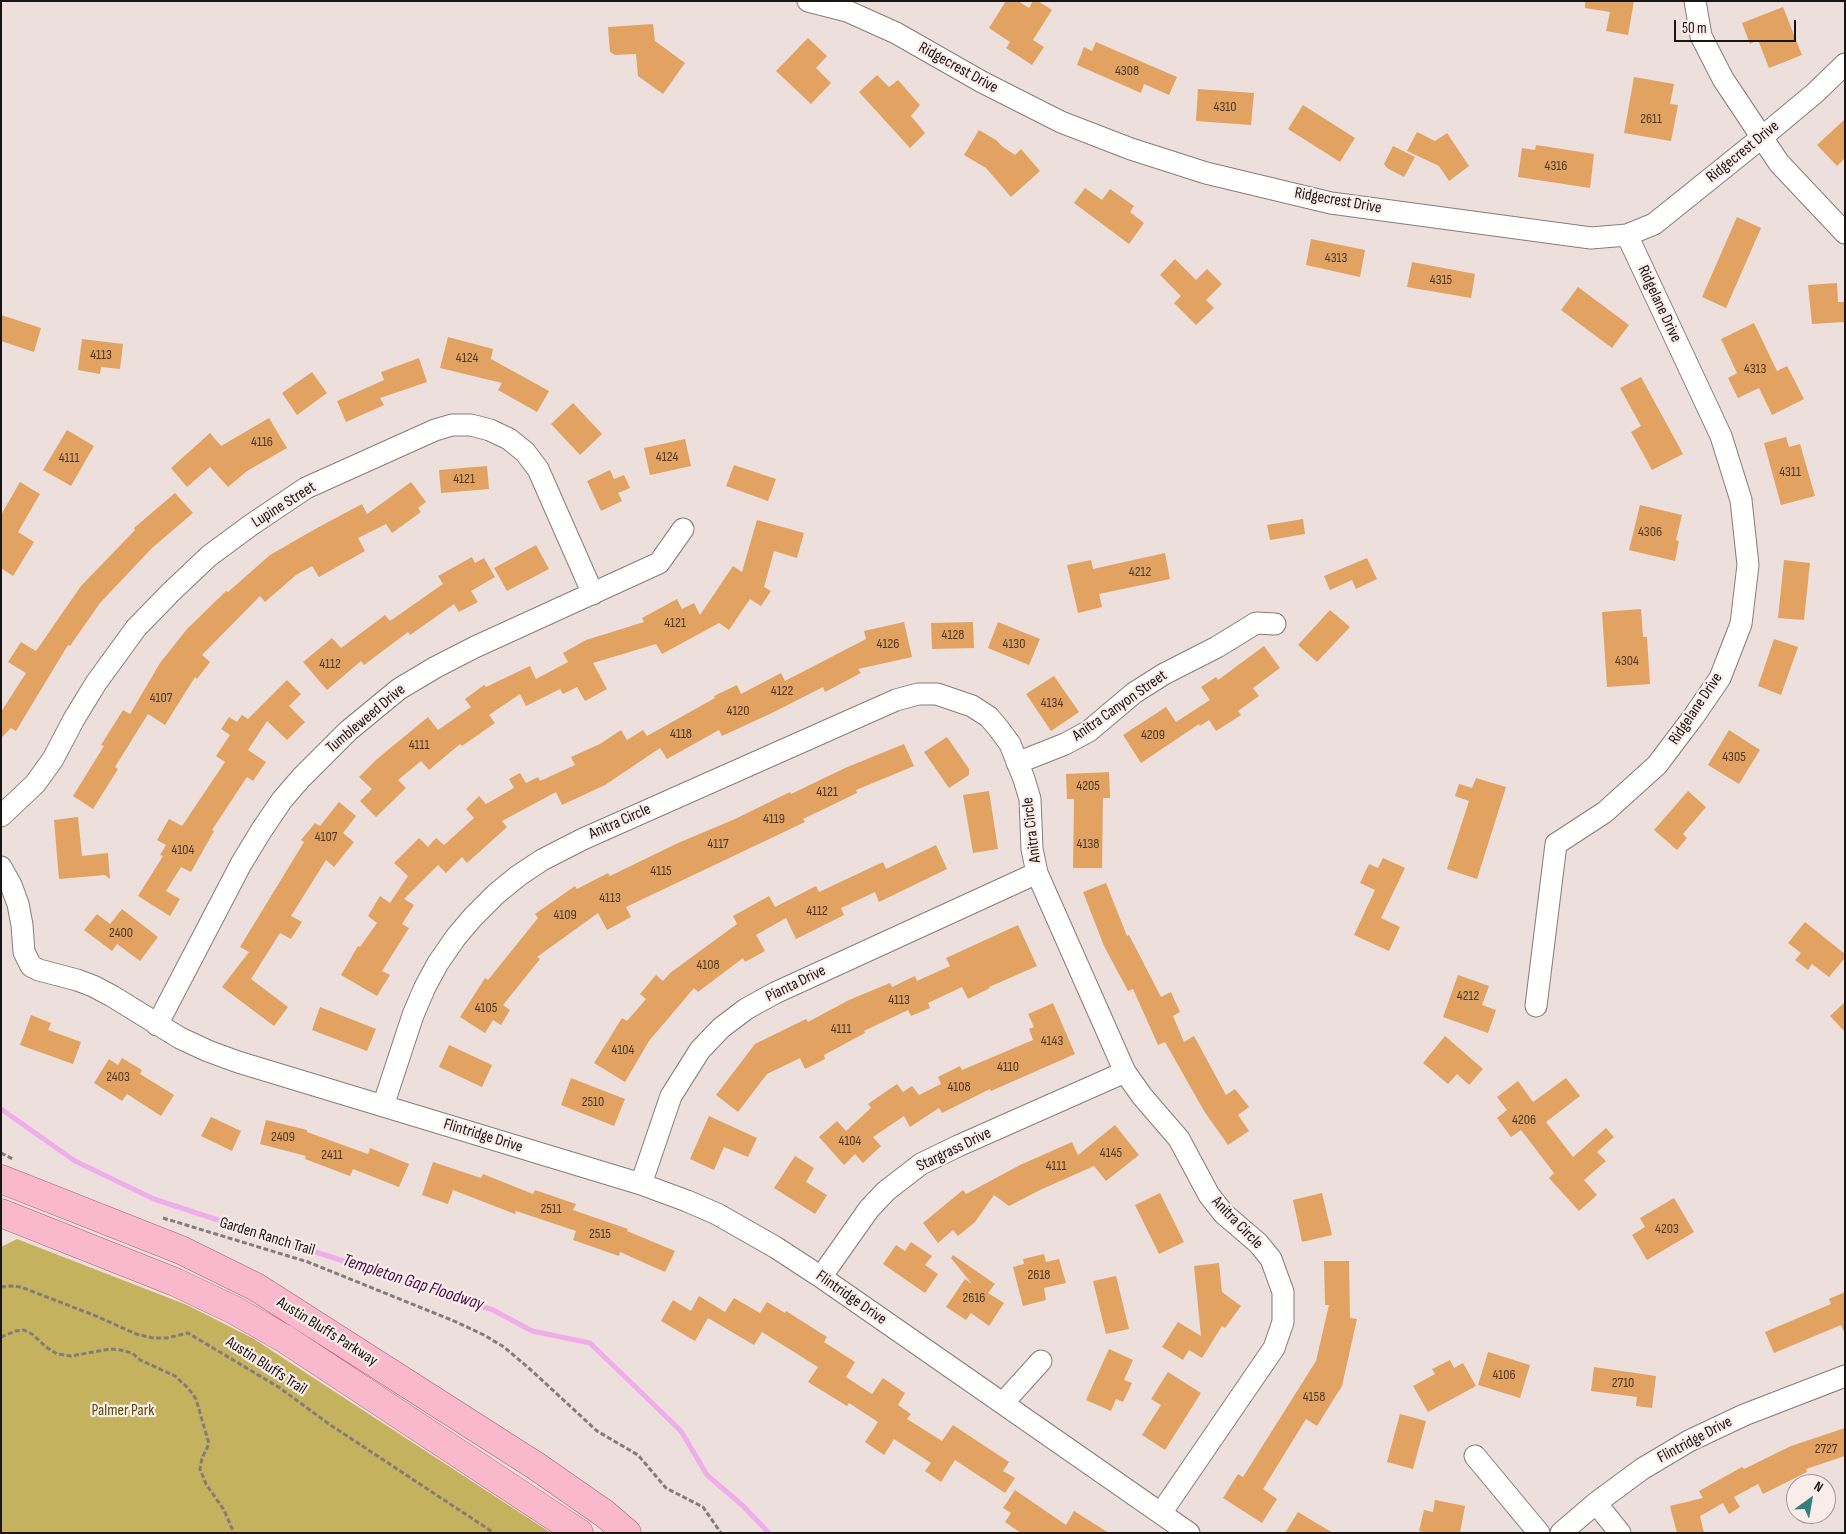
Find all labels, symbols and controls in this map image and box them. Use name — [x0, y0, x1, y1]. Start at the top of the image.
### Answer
scale bar — [1676, 10, 1798, 42]
text: 50 m — [1682, 19, 1707, 38]
street label: Ridgecrest Drive — [915, 38, 1001, 98]
house number: 4308 — [1115, 63, 1139, 79]
house number: 4310 — [1214, 99, 1236, 115]
house number: 2611 — [1640, 111, 1662, 127]
street label: Ridgecrest Drive — [1703, 117, 1783, 187]
house number: 4316 — [1545, 158, 1567, 174]
street label: Ridgecrest Drive — [1293, 184, 1383, 218]
house number: 4313 — [1325, 250, 1347, 266]
street label: Ridgelane Drive — [1633, 262, 1685, 346]
house number: 4315 — [1430, 272, 1452, 288]
house number: 4113 — [90, 347, 112, 363]
house number: 4124 — [456, 350, 478, 366]
house number: 4313 — [1744, 361, 1766, 377]
house number: 4116 — [251, 434, 273, 450]
house number: 4124 — [656, 449, 678, 465]
house number: 4111 — [59, 450, 79, 466]
house number: 4311 — [1779, 464, 1801, 480]
house number: 4121 — [453, 471, 475, 487]
street label: Lupine Street — [248, 478, 320, 532]
house number: 4306 — [1638, 524, 1662, 540]
house number: 4212 — [1129, 564, 1151, 580]
house number: 4121 — [664, 615, 686, 631]
house number: 4128 — [942, 627, 964, 643]
house number: 4126 — [877, 636, 899, 652]
house number: 4130 — [1003, 636, 1025, 652]
house number: 4304 — [1615, 653, 1639, 669]
house number: 4112 — [319, 656, 341, 672]
street label: Anitra Canyon Street — [1069, 666, 1171, 746]
street label: Ridgelane Drive — [1665, 669, 1727, 749]
street label: Tumbleweed Drive — [323, 680, 409, 758]
house number: 4122 — [771, 683, 793, 699]
house number: 4107 — [150, 690, 172, 706]
house number: 4134 — [1041, 695, 1063, 711]
house number: 4120 — [727, 703, 749, 719]
house number: 4118 — [670, 726, 692, 742]
house number: 4209 — [1141, 727, 1165, 743]
house number: 4111 — [409, 737, 429, 753]
house number: 4305 — [1722, 749, 1746, 765]
house number: 4205 — [1076, 778, 1100, 794]
house number: 4121 — [816, 784, 838, 800]
street label: Anitra Circle — [1018, 796, 1046, 864]
street label: Anitra Circle — [586, 800, 654, 844]
house number: 4119 — [763, 811, 785, 827]
house number: 4107 — [315, 829, 337, 845]
house number: 4117 — [707, 836, 729, 852]
house number: 4138 — [1077, 836, 1099, 852]
house number: 4104 — [172, 842, 194, 858]
house number: 4115 — [650, 863, 672, 879]
house number: 4113 — [599, 890, 621, 906]
house number: 4112 — [806, 903, 828, 919]
house number: 4109 — [553, 907, 577, 923]
house number: 2400 — [109, 925, 133, 941]
house number: 4108 — [696, 957, 720, 973]
street label: Pianta Drive — [763, 961, 829, 1007]
house number: 4212 — [1457, 988, 1479, 1004]
house number: 4113 — [888, 992, 910, 1008]
house number: 4105 — [475, 1000, 497, 1016]
house number: 4111 — [831, 1021, 851, 1037]
house number: 4143 — [1041, 1033, 1063, 1049]
house number: 4104 — [612, 1042, 634, 1058]
house number: 4110 — [997, 1059, 1019, 1075]
house number: 2403 — [106, 1069, 130, 1085]
house number: 4108 — [947, 1079, 971, 1095]
house number: 2510 — [582, 1094, 604, 1110]
house number: 4206 — [1512, 1112, 1536, 1128]
street label: Flintridge Drive — [441, 1115, 525, 1157]
street label: Stargrass Drive — [914, 1124, 994, 1176]
house number: 2409 — [271, 1129, 295, 1145]
house number: 4104 — [839, 1133, 861, 1149]
house number: 4145 — [1100, 1145, 1122, 1161]
house number: 2411 — [321, 1147, 343, 1163]
house number: 4111 — [1046, 1158, 1066, 1174]
street label: Anitra Circle — [1207, 1193, 1267, 1253]
house number: 2511 — [540, 1201, 562, 1217]
street label: Garden Ranch Trail — [217, 1213, 317, 1261]
house number: 4203 — [1655, 1221, 1679, 1237]
house number: 2515 — [589, 1226, 611, 1242]
water label: Templeton Gap Floodway — [340, 1250, 486, 1316]
street label: Flintridge Drive — [812, 1267, 890, 1329]
house number: 2618 — [1028, 1267, 1050, 1283]
house number: 2616 — [963, 1290, 985, 1306]
street label: Austin Bluffs Parkway — [273, 1293, 381, 1371]
street label: Austin Bluffs Trail — [222, 1333, 310, 1399]
house number: 4106 — [1492, 1367, 1516, 1383]
house number: 2710 — [1612, 1375, 1634, 1391]
house number: 4158 — [1303, 1389, 1325, 1405]
park label: Palmer Park — [92, 1401, 154, 1421]
street label: Flintridge Drive — [1654, 1412, 1736, 1468]
house number: 2727 — [1815, 1441, 1837, 1457]
north arrow — [1786, 1474, 1836, 1524]
text: N — [1811, 1478, 1826, 1496]

